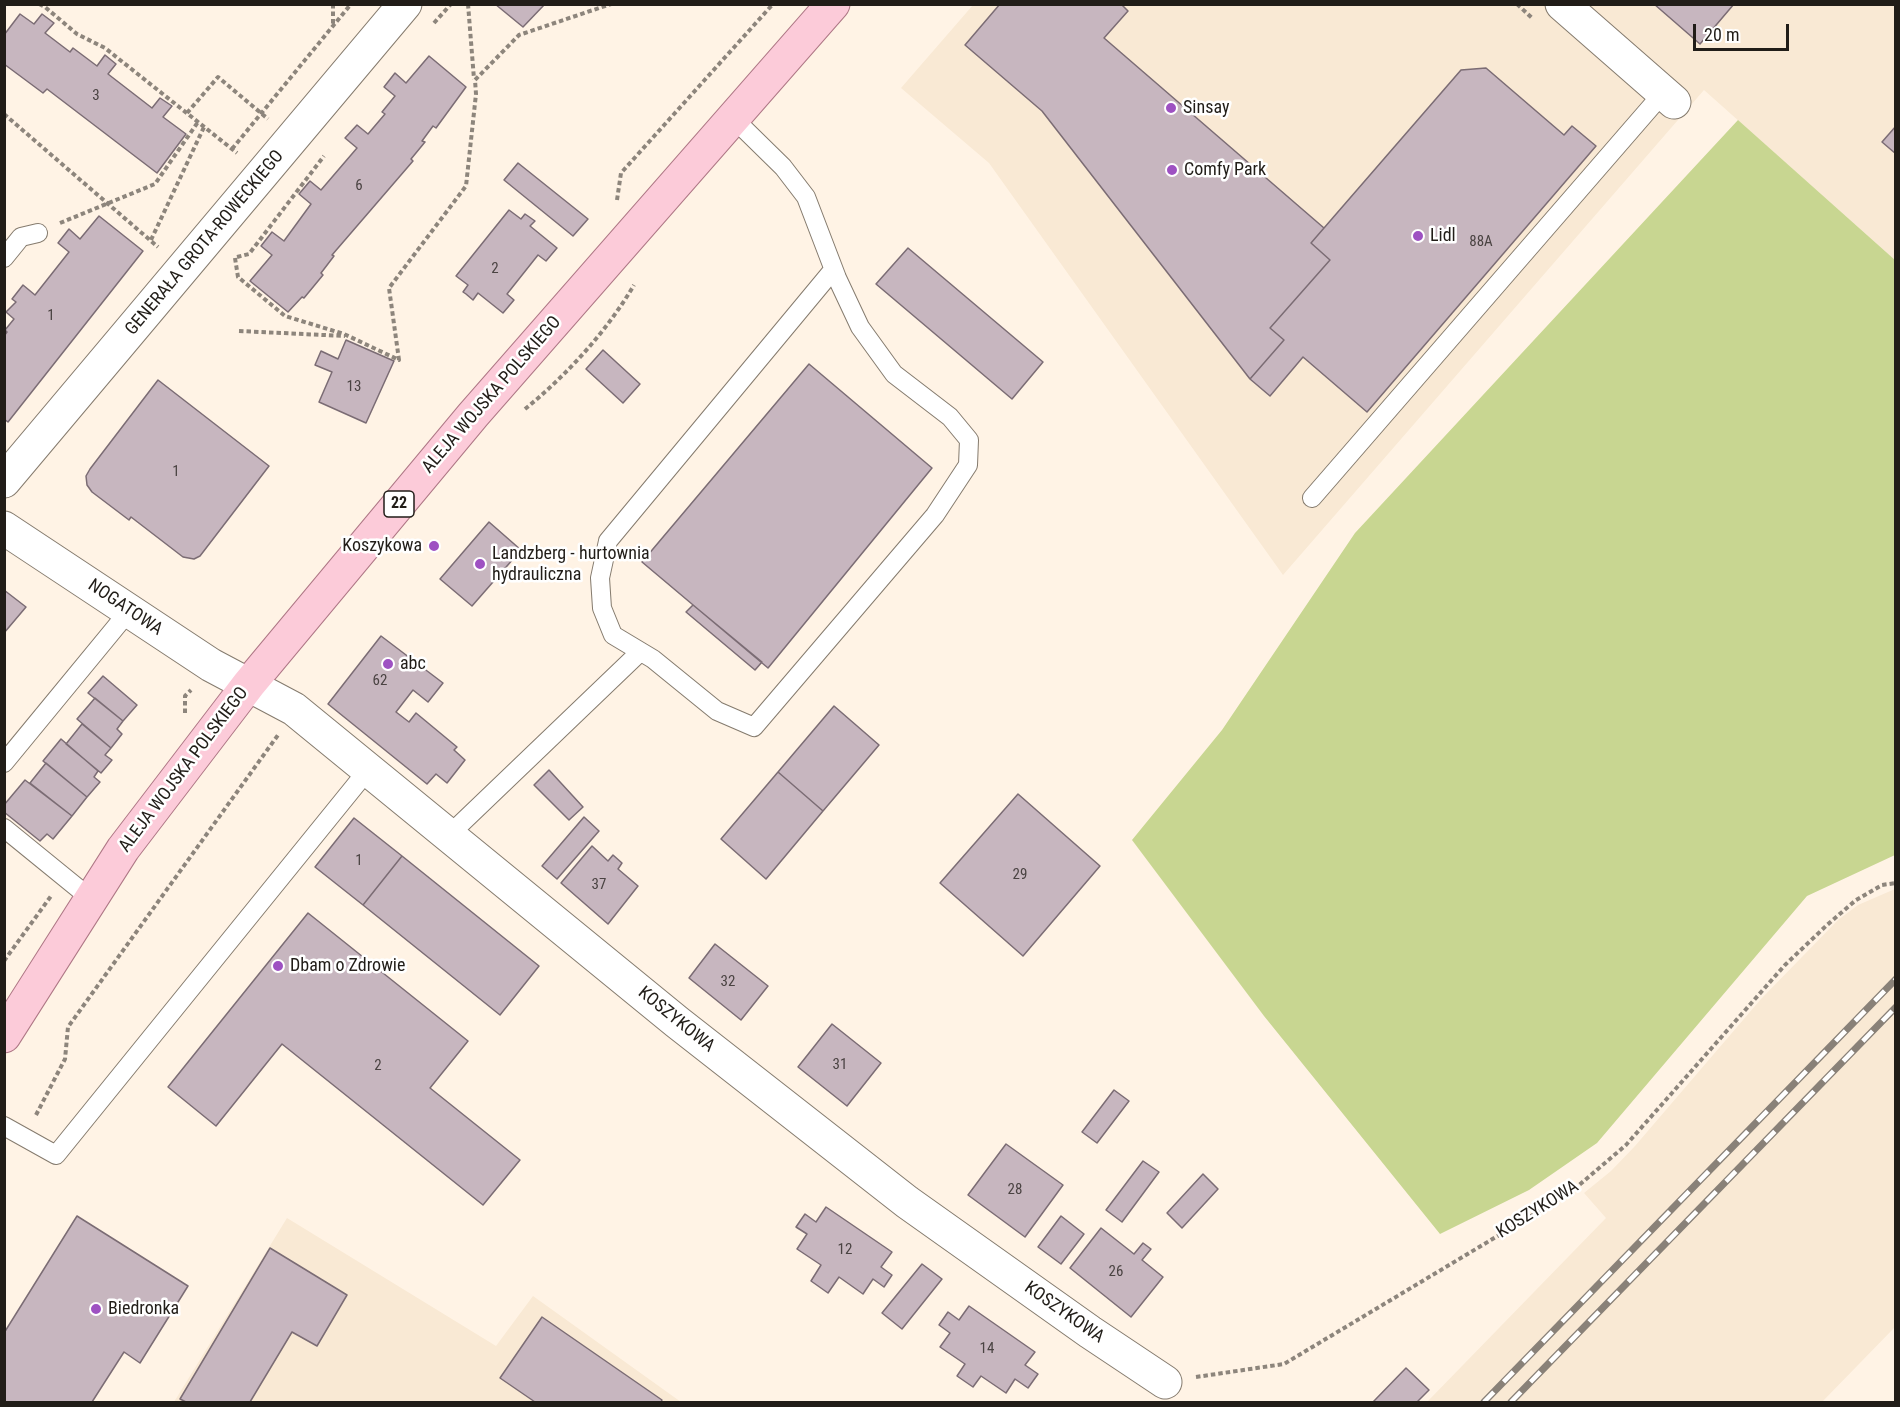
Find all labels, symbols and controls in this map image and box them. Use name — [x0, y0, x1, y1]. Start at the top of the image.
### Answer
scale bar — [1696, 12, 1792, 50]
text: 20 m — [1704, 24, 1739, 45]
house number: 3 — [92, 87, 100, 105]
place label: Sinsay — [1183, 97, 1229, 119]
marker: Sinsay — [1164, 101, 1178, 115]
street label: GENERAŁA GROTA-ROWECKIEGO — [121, 146, 289, 340]
place label: Comfy Park — [1184, 159, 1266, 181]
marker: Comfy Park — [1165, 163, 1179, 177]
house number: 6 — [355, 177, 363, 195]
place label: Lidl — [1430, 225, 1456, 247]
marker: Lidl — [1411, 229, 1425, 243]
house number: 88A — [1469, 233, 1493, 251]
house number: 2 — [491, 260, 499, 278]
house number: 1 — [47, 307, 55, 325]
street label: ALEJA WOJSKA POLSKIEGO — [418, 312, 566, 478]
house number: 13 — [347, 378, 361, 396]
house number: 1 — [172, 463, 180, 481]
road number: 22 — [384, 491, 414, 517]
place label: Koszykowa — [342, 535, 422, 557]
marker: Koszykowa — [427, 539, 441, 553]
place label: Landzberg - hurtownia hydrauliczna — [492, 543, 650, 586]
marker: Landzberg - hurtownia hydrauliczna — [473, 557, 487, 571]
street label: NOGATOWA — [84, 575, 166, 641]
place label: abc — [400, 653, 426, 675]
marker: abc — [381, 657, 395, 671]
house number: 62 — [373, 672, 387, 690]
street label: ALEJA WOJSKA POLSKIEGO — [115, 683, 253, 857]
house number: 1 — [355, 852, 363, 870]
house number: 29 — [1013, 866, 1027, 884]
house number: 37 — [592, 876, 606, 894]
place label: Dbam o Zdrowie — [290, 955, 405, 977]
marker: Dbam o Zdrowie — [271, 959, 285, 973]
house number: 32 — [721, 973, 735, 991]
street label: KOSZYKOWA — [633, 982, 719, 1058]
house number: 31 — [833, 1056, 847, 1074]
house number: 2 — [374, 1057, 382, 1075]
street label: KOSZYKOWA — [1493, 1176, 1583, 1244]
house number: 28 — [1008, 1181, 1022, 1199]
house number: 12 — [838, 1241, 852, 1259]
house number: 26 — [1109, 1263, 1123, 1281]
street label: KOSZYKOWA — [1020, 1278, 1108, 1348]
place label: Biedronka — [108, 1298, 179, 1320]
marker: Biedronka — [89, 1302, 103, 1316]
house number: 14 — [980, 1340, 994, 1358]

